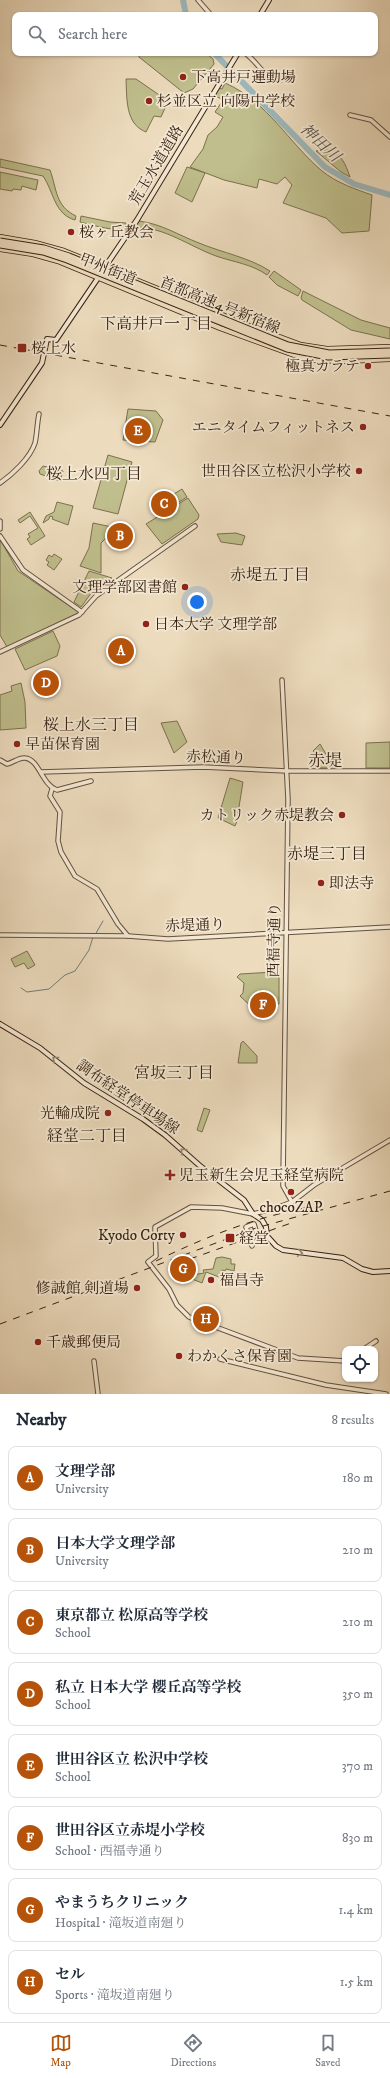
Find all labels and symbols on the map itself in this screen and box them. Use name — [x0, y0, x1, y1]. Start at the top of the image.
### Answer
place label: 下高井戸運動場 — [191, 68, 296, 87]
marker: 下高井戸運動場 — [178, 72, 188, 82]
place label: 杉並区立 向陽中学校 — [157, 92, 295, 111]
marker: 杉並区立 向陽中学校 — [144, 96, 154, 106]
water label: 神田川 — [296, 119, 346, 168]
street label: 荒玉水道道路 — [125, 122, 188, 209]
place label: 桜ヶ丘教会 — [79, 223, 154, 242]
marker: 桜ヶ丘教会 — [66, 227, 76, 237]
street label: 甲州街道 — [76, 249, 139, 290]
street label: 首都高速4号新宿線 — [157, 273, 283, 338]
district label: 下高井戸一丁目 — [100, 314, 212, 334]
place label: 桜上水 — [31, 339, 76, 358]
marker: 桜上水 — [16, 342, 28, 354]
place label: 極真カラテ — [285, 357, 360, 376]
marker: 極真カラテ — [363, 361, 373, 371]
pin: E — [125, 416, 151, 446]
place label: エニタイムフィットネス — [192, 418, 355, 437]
marker: エニタイムフィットネス — [358, 422, 368, 432]
place label: 世田谷区立松沢小学校 — [201, 462, 351, 481]
district label: 桜上水四丁目 — [46, 464, 142, 484]
marker: 世田谷区立松沢小学校 — [354, 466, 364, 476]
pin: C — [151, 489, 177, 519]
pin: B — [107, 521, 133, 551]
district label: 赤堤五丁目 — [230, 565, 310, 585]
place label: 文理学部図書館 — [72, 578, 177, 597]
marker: 文理学部図書館 — [180, 582, 190, 592]
your location — [187, 592, 207, 612]
place label: 日本大学 文理学部 — [154, 615, 277, 634]
marker: 日本大学 文理学部 — [141, 619, 151, 629]
pin: A — [108, 636, 134, 666]
pin: D — [33, 668, 59, 698]
district label: 桜上水三丁目 — [43, 715, 139, 735]
place label: 早苗保育園 — [25, 735, 100, 754]
marker: 早苗保育園 — [12, 739, 22, 749]
street label: 赤松通り — [186, 747, 246, 768]
district label: 赤堤 — [308, 750, 342, 772]
place label: カトリック赤堤教会 — [200, 806, 334, 825]
marker: カトリック赤堤教会 — [337, 810, 347, 820]
district label: 赤堤三丁目 — [287, 844, 367, 864]
place label: 即法寺 — [329, 874, 374, 893]
marker: 即法寺 — [316, 878, 326, 888]
street label: 西福寺通り — [264, 902, 285, 978]
street label: 赤堤通り — [165, 915, 225, 936]
pin: F — [250, 990, 276, 1020]
street label: 調布経堂停車場線 — [73, 1056, 183, 1139]
one-way arrow — [53, 1057, 60, 1064]
district label: 宮坂三丁目 — [134, 1063, 214, 1083]
place label: 光輪成院 — [40, 1104, 100, 1123]
marker: 光輪成院 — [103, 1108, 113, 1118]
district label: 経堂二丁目 — [47, 1126, 127, 1146]
one-way arrow — [180, 1148, 188, 1156]
place label: 児玉新生会児玉経堂病院 — [179, 1166, 344, 1185]
marker: 児玉新生会児玉経堂病院 — [164, 1169, 176, 1181]
marker: chocoZAP — [286, 1187, 296, 1197]
place label: chocoZAP — [259, 1198, 323, 1217]
place label: Kyodo Corty — [98, 1226, 176, 1245]
place label: 経堂 — [239, 1229, 269, 1248]
marker: Kyodo Corty — [178, 1230, 188, 1240]
marker: 経堂 — [224, 1232, 236, 1244]
one-way arrow — [297, 1248, 303, 1257]
pin: G — [170, 1254, 196, 1284]
place label: 福昌寺 — [219, 1271, 264, 1290]
marker: 福昌寺 — [206, 1275, 216, 1285]
place label: 修誠館 剣道場 — [36, 1279, 129, 1298]
marker: 修誠館 剣道場 — [132, 1283, 142, 1293]
pin: H — [193, 1304, 219, 1334]
place label: 千歳郵便局 — [46, 1333, 121, 1352]
marker: 千歳郵便局 — [33, 1337, 43, 1347]
place label: わかくさ保育園 — [187, 1347, 292, 1366]
marker: わかくさ保育園 — [174, 1351, 184, 1361]

